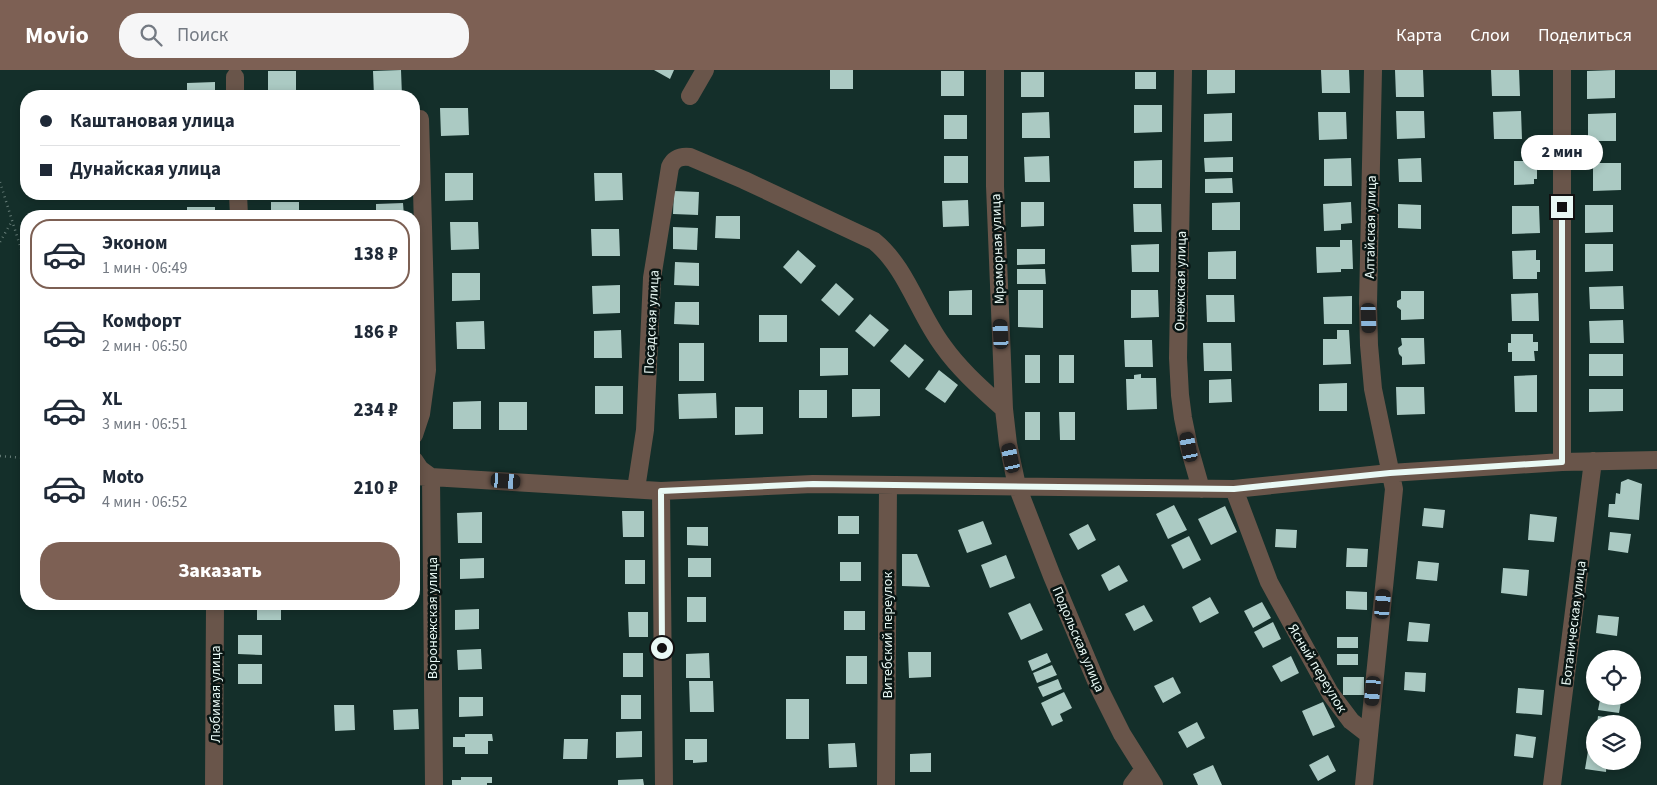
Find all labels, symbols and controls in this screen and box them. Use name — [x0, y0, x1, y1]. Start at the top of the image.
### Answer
search box — [119, 13, 469, 58]
text: Movio — [25, 18, 89, 53]
icon: search — [137, 21, 165, 49]
text: Поиск — [177, 22, 228, 49]
text: Карта — [1396, 23, 1442, 48]
text: Слои — [1470, 23, 1510, 48]
text: Поделиться — [1538, 23, 1632, 48]
text: Каштановая улица — [70, 108, 235, 135]
callout: 2 мин — [1521, 134, 1603, 170]
text: 2 мин — [1541, 141, 1583, 163]
text: Дунайская улица — [70, 156, 221, 183]
street label: Алтайская улица — [1360, 175, 1382, 279]
street label: Мраморная улица — [986, 193, 1010, 305]
route end — [1551, 196, 1573, 218]
text: Эконом — [102, 230, 168, 257]
street label: Онежская улица — [1170, 231, 1192, 331]
icon: car — [42, 232, 87, 277]
text: 138 ₽ — [354, 241, 398, 268]
text: 1 мин · 06:49 — [102, 257, 188, 279]
street label: Посадская улица — [639, 269, 665, 375]
car — [1360, 303, 1377, 333]
text: Комфорт — [102, 308, 182, 335]
icon: car — [42, 310, 87, 355]
text: 186 ₽ — [354, 319, 398, 346]
car — [992, 319, 1009, 349]
text: 2 мин · 06:50 — [102, 335, 188, 357]
text: XL — [102, 386, 123, 413]
icon: car — [42, 388, 87, 433]
text: 234 ₽ — [354, 397, 398, 424]
text: 3 мин · 06:51 — [102, 413, 188, 435]
car — [1178, 431, 1199, 463]
car — [1000, 442, 1021, 474]
text: Moto — [102, 464, 144, 491]
icon: car — [42, 466, 87, 511]
car — [490, 472, 521, 490]
text: 210 ₽ — [354, 475, 398, 502]
text: 4 мин · 06:52 — [102, 491, 188, 513]
button: Заказать — [40, 542, 400, 600]
street label: Воронежская улица — [423, 557, 443, 679]
street label: Ботаническая улица — [1556, 560, 1592, 687]
street label: Витебский переулок — [878, 572, 898, 698]
street label: Подольская улица — [1047, 584, 1109, 695]
car — [1374, 588, 1391, 620]
street label: Ясный переулок — [1283, 620, 1352, 717]
route start — [651, 637, 673, 659]
street label: Любимая улица — [206, 645, 226, 743]
map controls — [1586, 650, 1641, 770]
button: locate — [1586, 650, 1641, 705]
car — [1364, 675, 1381, 707]
button: layers — [1586, 715, 1641, 770]

